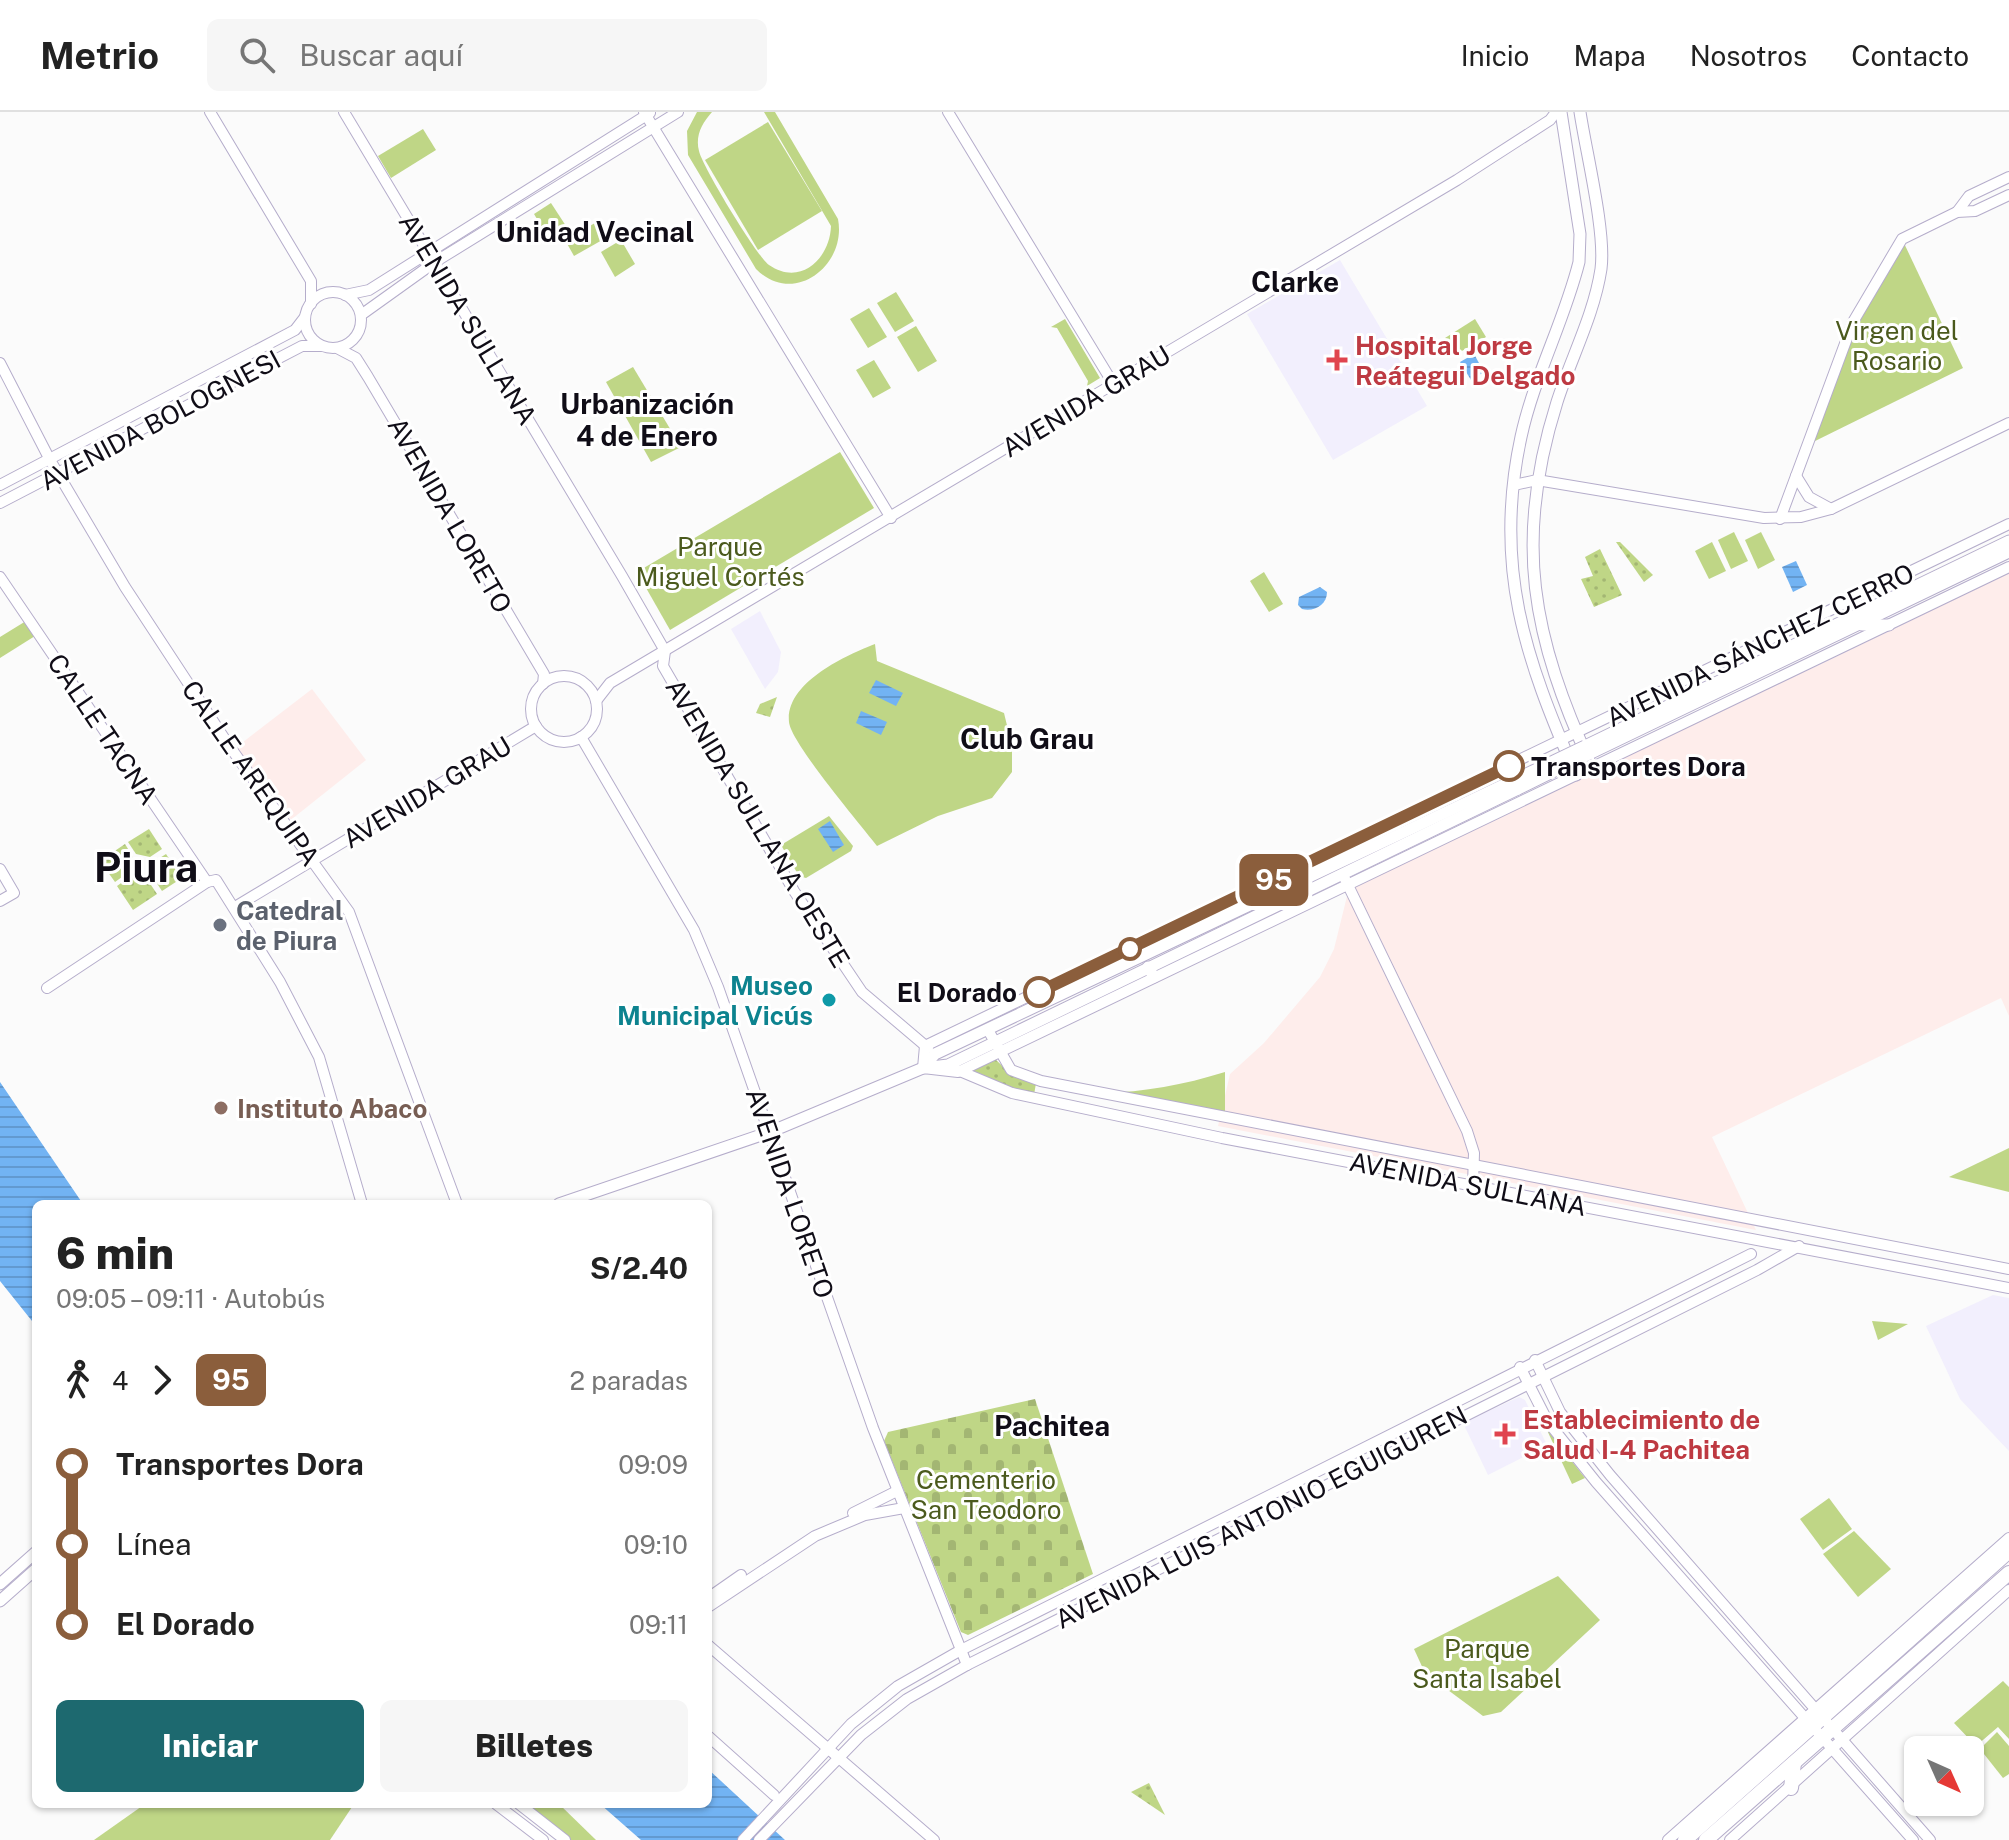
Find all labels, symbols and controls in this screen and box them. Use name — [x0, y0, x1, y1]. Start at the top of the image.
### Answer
search box — [207, 19, 767, 91]
text: Metrio — [40, 33, 159, 78]
icon: search — [235, 33, 279, 77]
text: Buscar aquí — [299, 37, 463, 73]
text: Inicio — [1461, 39, 1529, 72]
text: Mapa — [1573, 39, 1646, 72]
text: Nosotros — [1690, 39, 1807, 72]
text: Contacto — [1851, 39, 1969, 72]
street label: AVENIDA SULLANA — [393, 208, 543, 430]
district label: Unidad Vecinal — [496, 215, 694, 248]
district label: Clarke — [1251, 265, 1339, 298]
park label: Virgen del Rosario — [1835, 315, 1959, 376]
place label: Hospital Jorge Reátegui Delgado — [1355, 330, 1575, 391]
street label: AVENIDA GRAU — [996, 339, 1176, 463]
street label: AVENIDA BOLOGNESI — [34, 343, 286, 497]
marker: Hospital Jorge Reátegui Delgado — [1326, 349, 1348, 371]
district label: Urbanización 4 de Enero — [560, 387, 734, 452]
street label: AVENIDA LORETO — [381, 412, 519, 618]
park label: Parque Miguel Cortés — [635, 531, 805, 592]
street label: AVENIDA SÁNCHEZ CERRO — [1601, 557, 1919, 733]
street label: CALLE TACNA — [41, 648, 165, 810]
street label: AVENIDA SULLANA OESTE — [659, 673, 857, 973]
street label: CALLE AREQUIPA — [176, 675, 326, 871]
district label: Club Grau — [960, 722, 1094, 755]
street label: AVENIDA GRAU — [337, 730, 517, 854]
marker: Transportes Dora — [1494, 751, 1524, 781]
place label: Transportes Dora — [1531, 751, 1746, 782]
district label: Piura — [94, 842, 198, 891]
line badge: 95 — [1238, 854, 1310, 906]
text: 95 — [1255, 863, 1293, 896]
place label: Catedral de Piura — [236, 895, 344, 956]
marker: Catedral de Piura — [211, 916, 229, 934]
unlabelled marker — [1119, 938, 1141, 960]
place label: Museo Municipal Vicús — [617, 970, 813, 1031]
place label: El Dorado — [897, 977, 1017, 1008]
marker: El Dorado — [1024, 977, 1054, 1007]
marker: Museo Municipal Vicús — [820, 991, 838, 1009]
street label: AVENIDA LORETO — [739, 1084, 841, 1302]
place label: Instituto Abaco — [237, 1093, 428, 1124]
marker: Instituto Abaco — [212, 1099, 230, 1117]
street label: AVENIDA SULLANA — [1347, 1146, 1589, 1222]
text: 6 min — [56, 1227, 174, 1279]
text: S/2.40 — [590, 1250, 688, 1286]
text: 09:05 – 09:11 · Autobús — [56, 1283, 325, 1314]
icon: walk — [56, 1358, 100, 1402]
icon: forward — [140, 1358, 184, 1402]
text: 95 — [212, 1363, 250, 1396]
text: 4 — [112, 1365, 128, 1396]
text: 2 paradas — [570, 1365, 688, 1396]
street label: AVENIDA LUIS ANTONIO EGUIGUREN — [1050, 1399, 1472, 1635]
place label: Establecimiento de Salud I-4 Pachitea — [1523, 1404, 1760, 1465]
district label: Pachitea — [994, 1409, 1110, 1442]
marker: Establecimiento de Salud I-4 Pachitea — [1494, 1423, 1516, 1445]
text: Transportes Dora — [116, 1446, 364, 1482]
text: 09:09 — [618, 1449, 688, 1480]
park label: Cementerio San Teodoro — [911, 1464, 1061, 1525]
text: Línea — [116, 1526, 191, 1562]
text: 09:10 — [624, 1529, 688, 1560]
text: El Dorado — [116, 1606, 255, 1642]
text: 09:11 — [629, 1609, 688, 1640]
park label: Parque Santa Isabel — [1412, 1633, 1562, 1694]
button: Iniciar — [56, 1700, 364, 1792]
button: Billetes — [380, 1700, 688, 1792]
north arrow — [1904, 1736, 1984, 1816]
map controls — [1904, 1736, 1984, 1816]

